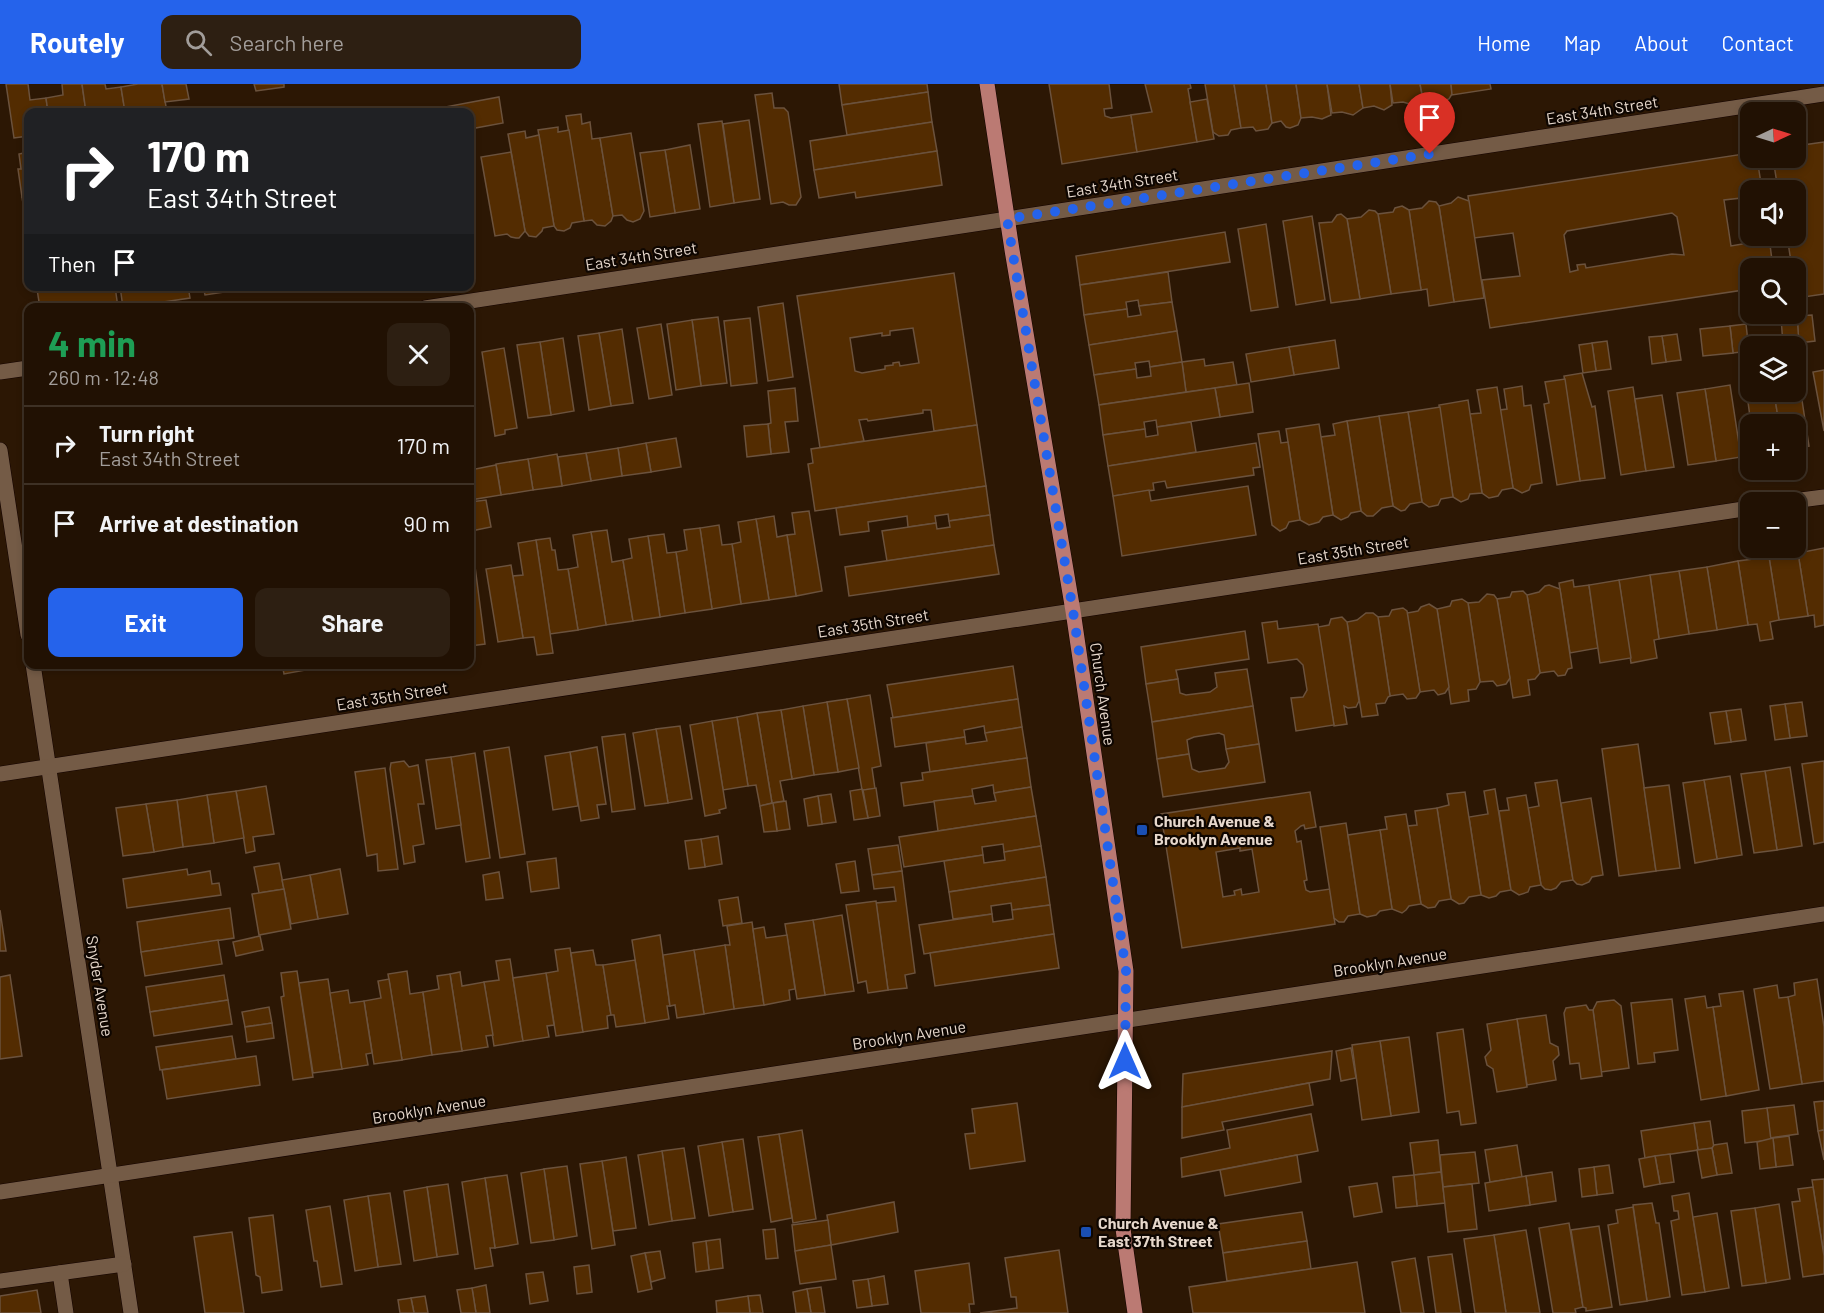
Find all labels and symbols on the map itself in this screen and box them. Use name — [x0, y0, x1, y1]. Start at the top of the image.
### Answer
street label: East 34th Street — [1545, 91, 1659, 128]
pin — [1404, 92, 1455, 154]
north arrow — [1740, 102, 1806, 168]
street label: East 34th Street — [1065, 164, 1179, 201]
street label: East 34th Street — [584, 237, 698, 274]
street label: East 35th Street — [1296, 531, 1410, 568]
street label: East 35th Street — [816, 604, 930, 641]
street label: Church Avenue — [1087, 641, 1120, 747]
street label: East 35th Street — [335, 677, 449, 714]
place label: Church Avenue & Brooklyn Avenue — [1154, 811, 1275, 848]
marker: Church Avenue & Brooklyn Avenue — [1135, 823, 1149, 837]
street label: Snyder Avenue — [83, 934, 118, 1038]
street label: Brooklyn Avenue — [1332, 943, 1448, 980]
street label: Brooklyn Avenue — [851, 1016, 967, 1053]
position arrow — [1093, 1029, 1157, 1093]
street label: Brooklyn Avenue — [371, 1090, 487, 1127]
place label: Church Avenue & East 37th Street — [1098, 1213, 1219, 1250]
marker: Church Avenue & East 37th Street — [1079, 1225, 1093, 1239]

